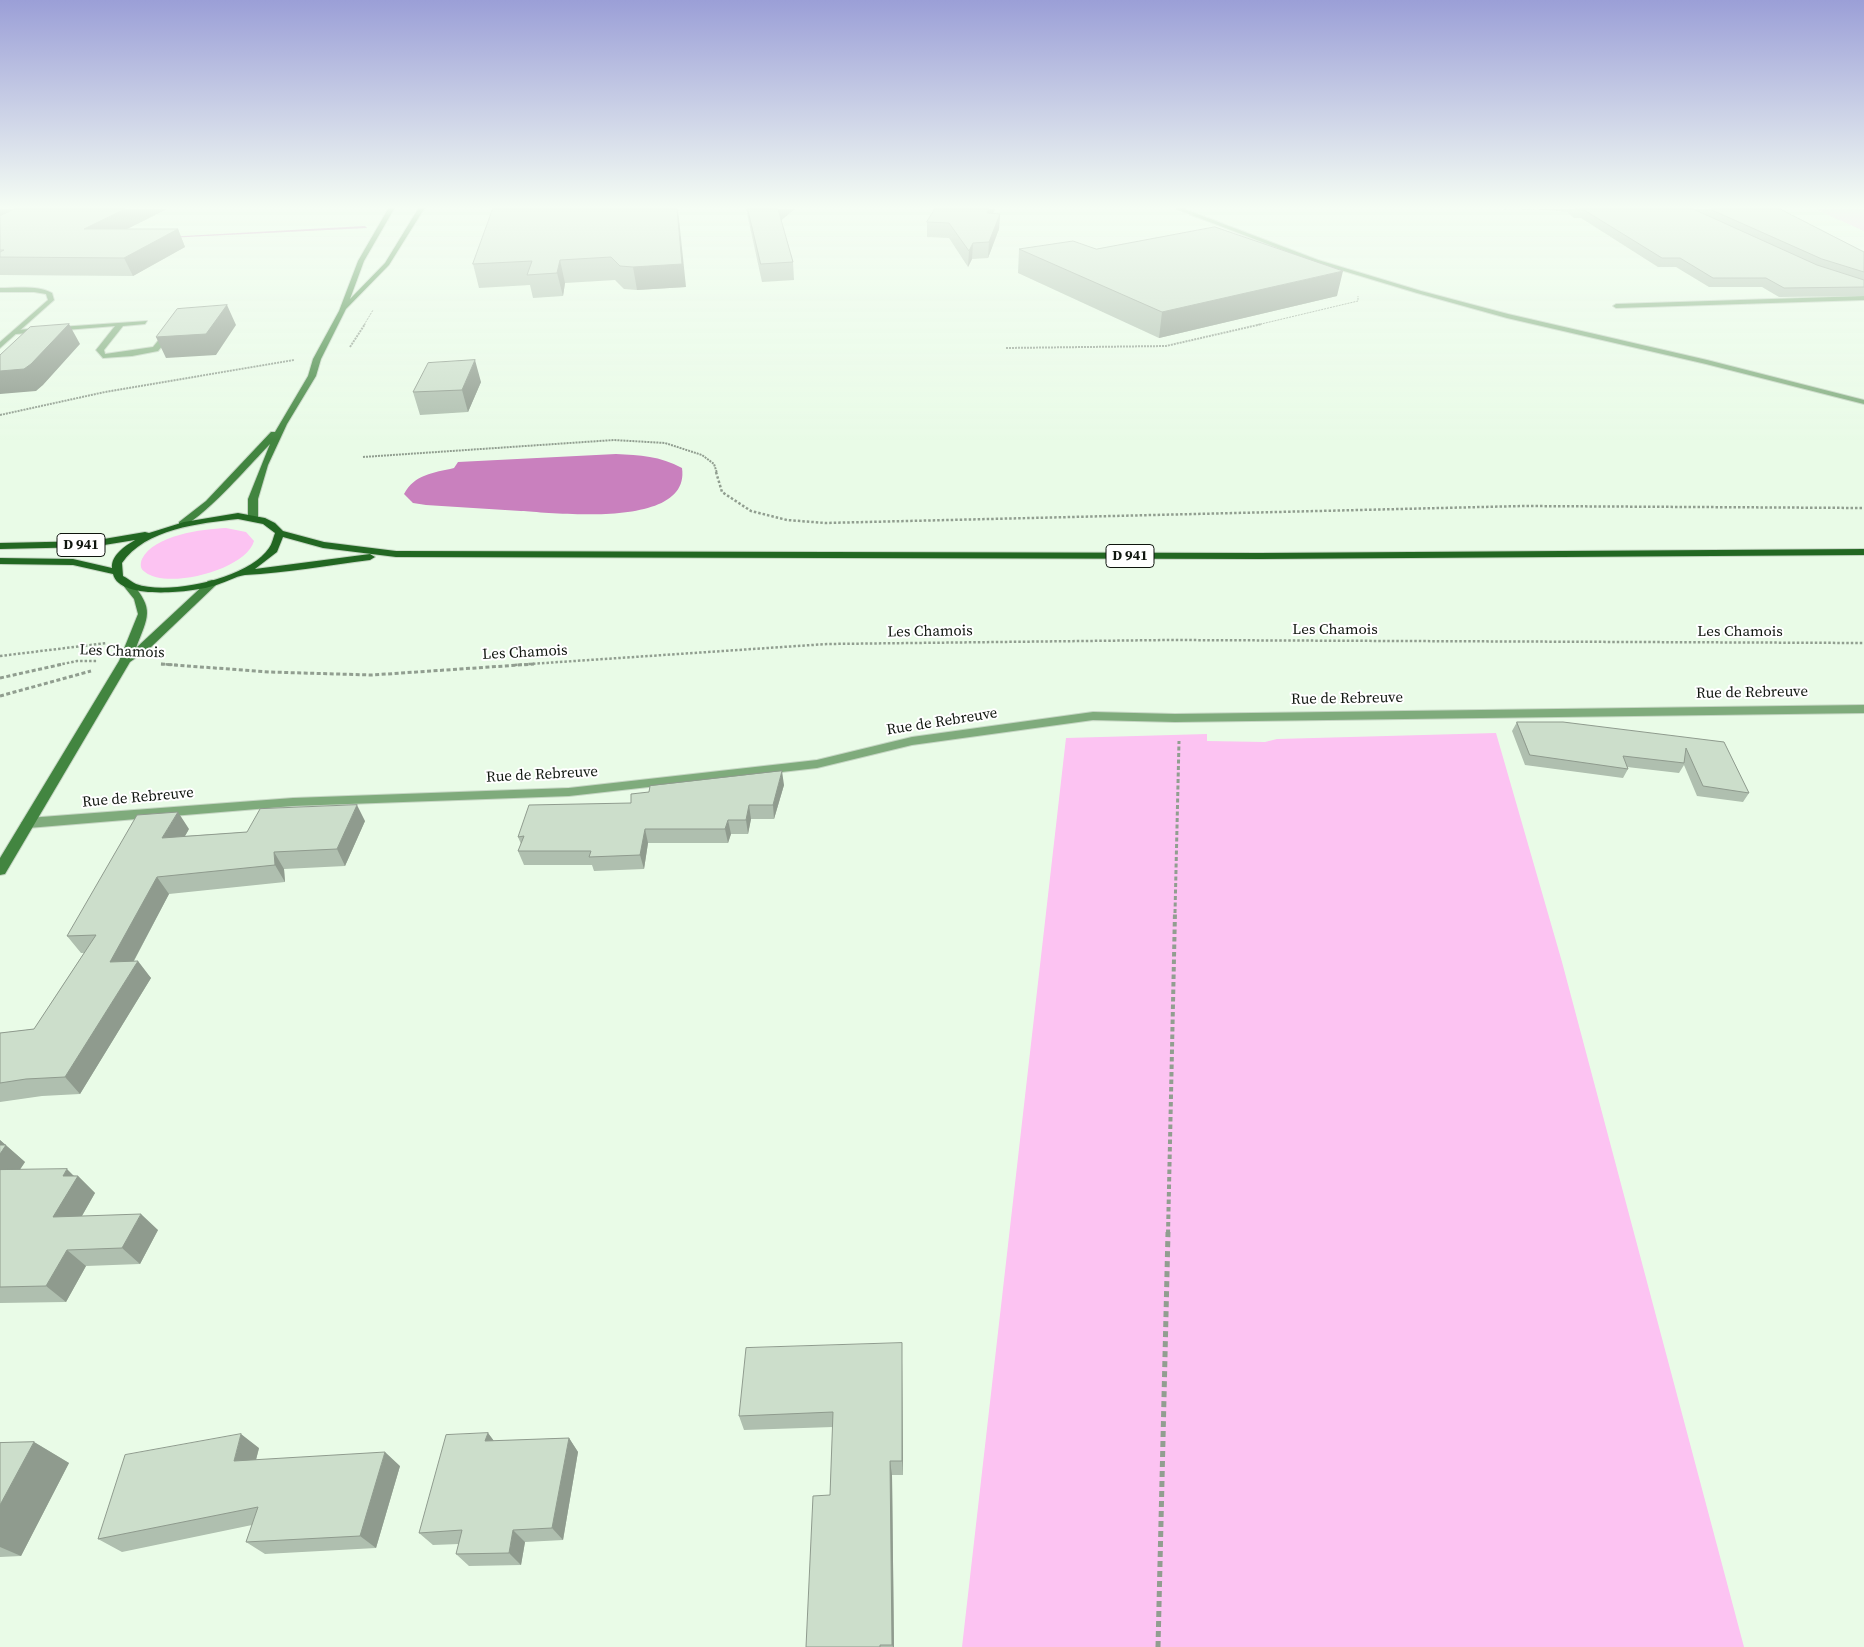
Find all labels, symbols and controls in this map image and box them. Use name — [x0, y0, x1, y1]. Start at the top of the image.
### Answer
road number: D 941 — [57, 534, 105, 556]
road number: D 941 — [1106, 544, 1154, 568]
street label: Les Chamois — [1292, 621, 1378, 639]
street label: Les Chamois — [887, 622, 973, 642]
street label: Les Chamois — [1697, 623, 1783, 641]
street label: Les Chamois — [79, 642, 165, 662]
street label: Les Chamois — [482, 642, 568, 664]
street label: Rue de Rebreuve — [1696, 683, 1808, 703]
street label: Rue de Rebreuve — [1291, 689, 1403, 709]
street label: Rue de Rebreuve — [885, 704, 999, 740]
street label: Rue de Rebreuve — [486, 763, 598, 787]
street label: Rue de Rebreuve — [81, 784, 195, 812]

